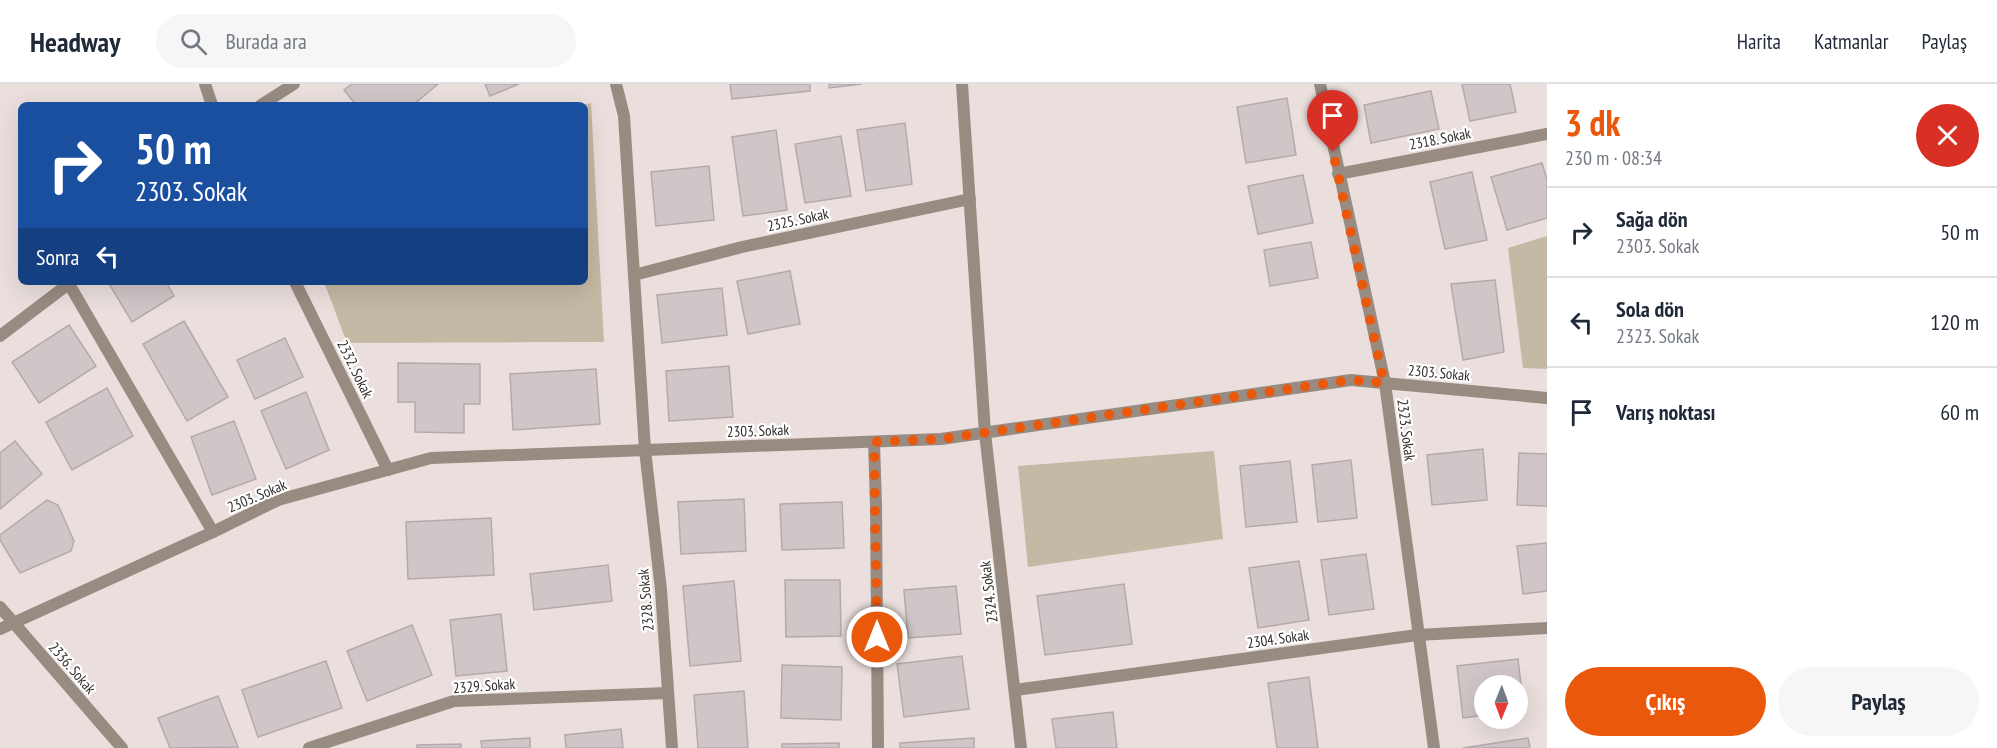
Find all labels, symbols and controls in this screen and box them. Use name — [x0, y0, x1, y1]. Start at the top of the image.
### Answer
search box — [156, 14, 576, 68]
text: Headway — [30, 23, 120, 60]
icon: search — [177, 25, 210, 58]
text: Burada ara — [225, 27, 307, 55]
text: Harita — [1737, 28, 1781, 55]
text: Katmanlar — [1814, 28, 1888, 55]
text: Paylaş — [1921, 28, 1967, 55]
pin — [1307, 90, 1358, 152]
icon: arrive — [1316, 99, 1349, 132]
text: 3 dk — [1565, 99, 1620, 146]
button: close — [1916, 104, 1979, 167]
text: 50 m — [135, 121, 212, 176]
street label: 2318. Sokak — [1407, 123, 1473, 154]
icon: right — [36, 126, 114, 204]
text: 230 m · 08:34 — [1565, 145, 1662, 171]
text: 2303. Sokak — [135, 174, 247, 208]
street label: 2325. Sokak — [765, 204, 831, 235]
text: Sağa dön — [1616, 205, 1688, 233]
icon: right — [1565, 216, 1598, 249]
text: 50 m — [1940, 218, 1979, 246]
text: 2303. Sokak — [1616, 233, 1699, 259]
icon: left — [91, 240, 124, 273]
text: Sonra — [36, 243, 79, 271]
text: Sola dön — [1616, 295, 1684, 323]
icon: left — [1565, 306, 1598, 339]
text: 120 m — [1930, 308, 1979, 336]
text: 2323. Sokak — [1616, 323, 1699, 349]
street label: 2332. Sokak — [333, 337, 378, 401]
street label: 2303. Sokak — [1407, 360, 1471, 385]
icon: arrive — [1565, 396, 1598, 429]
street label: 2323. Sokak — [1393, 398, 1420, 462]
text: Varış noktası — [1616, 398, 1716, 426]
text: 60 m — [1940, 398, 1979, 426]
street label: 2303. Sokak — [726, 420, 790, 441]
street label: 2303. Sokak — [224, 475, 289, 516]
street label: 2324. Sokak — [975, 560, 1002, 624]
street label: 2328. Sokak — [633, 568, 658, 632]
position arrow — [845, 605, 909, 669]
street label: 2304. Sokak — [1246, 625, 1310, 652]
street label: 2336. Sokak — [45, 638, 100, 698]
button: Çıkış — [1565, 667, 1766, 736]
button: Paylaş — [1778, 667, 1979, 736]
street label: 2329. Sokak — [452, 674, 516, 697]
north arrow — [1474, 675, 1528, 729]
map controls — [1474, 675, 1528, 729]

